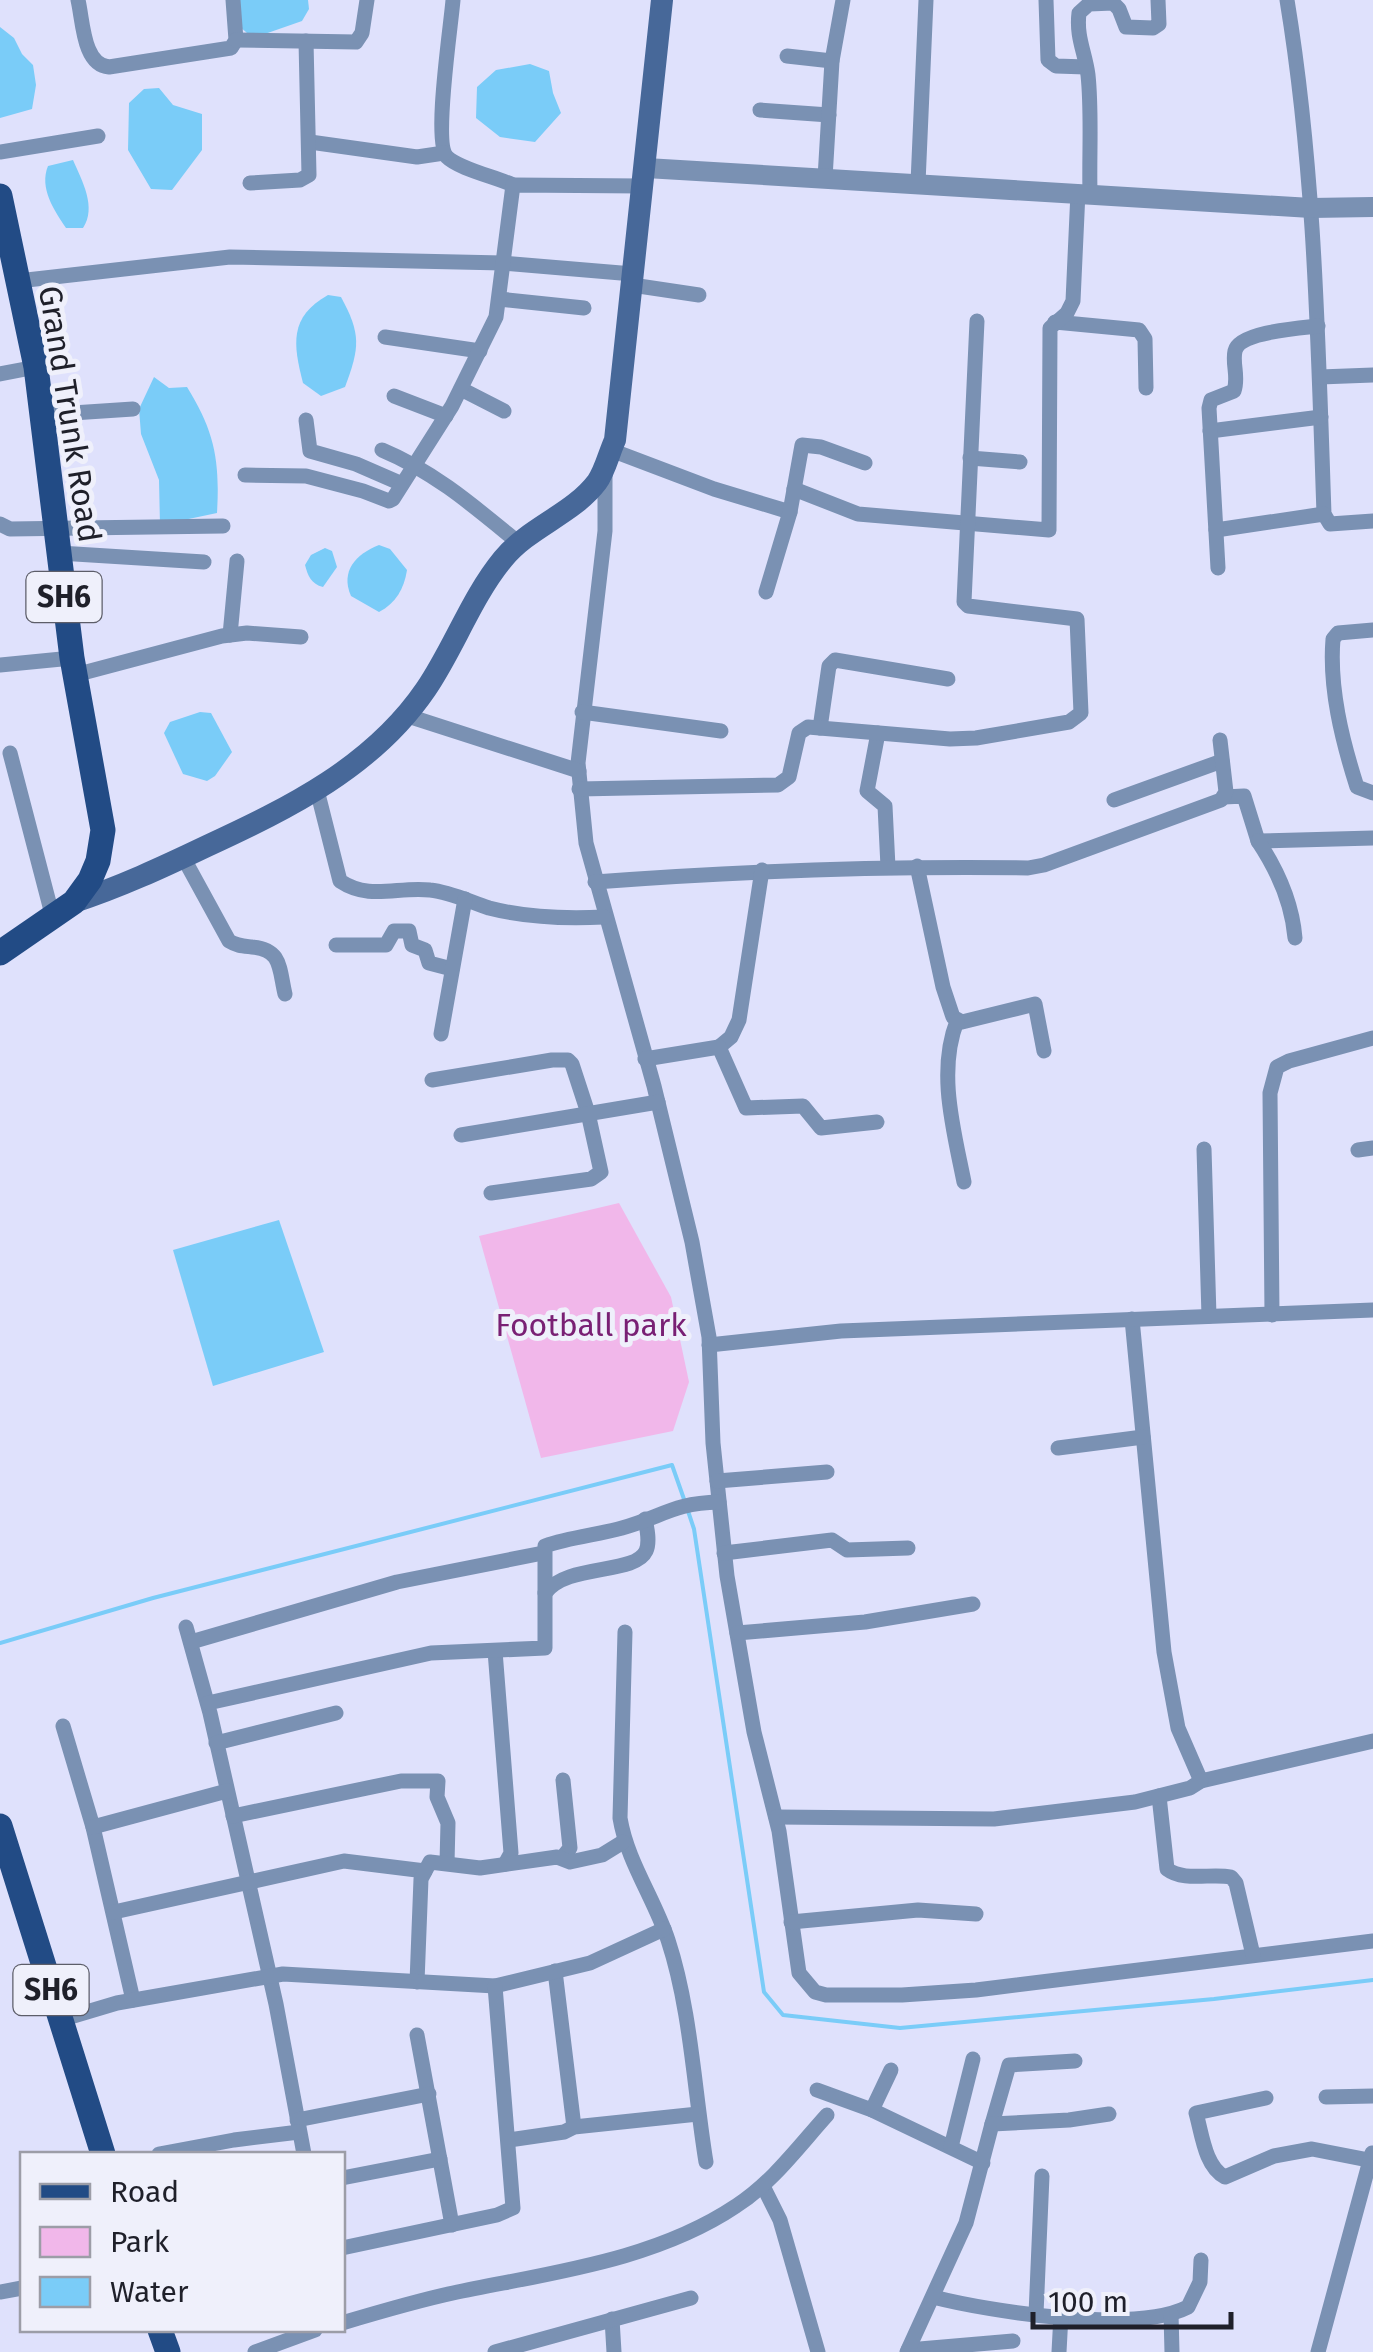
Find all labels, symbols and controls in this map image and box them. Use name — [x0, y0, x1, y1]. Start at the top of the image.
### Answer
street label: Grand Trunk Road — [31, 283, 109, 545]
road number: SH6 — [27, 572, 102, 622]
park label: Football park — [495, 1306, 687, 1344]
road number: SH6 — [13, 1965, 88, 2015]
legend — [20, 2152, 345, 2332]
text: Road — [110, 2174, 179, 2210]
text: Park — [110, 2224, 170, 2260]
scale bar — [1033, 2267, 1230, 2329]
text: Water — [110, 2274, 189, 2310]
text: 100 m — [1048, 2284, 1128, 2320]

